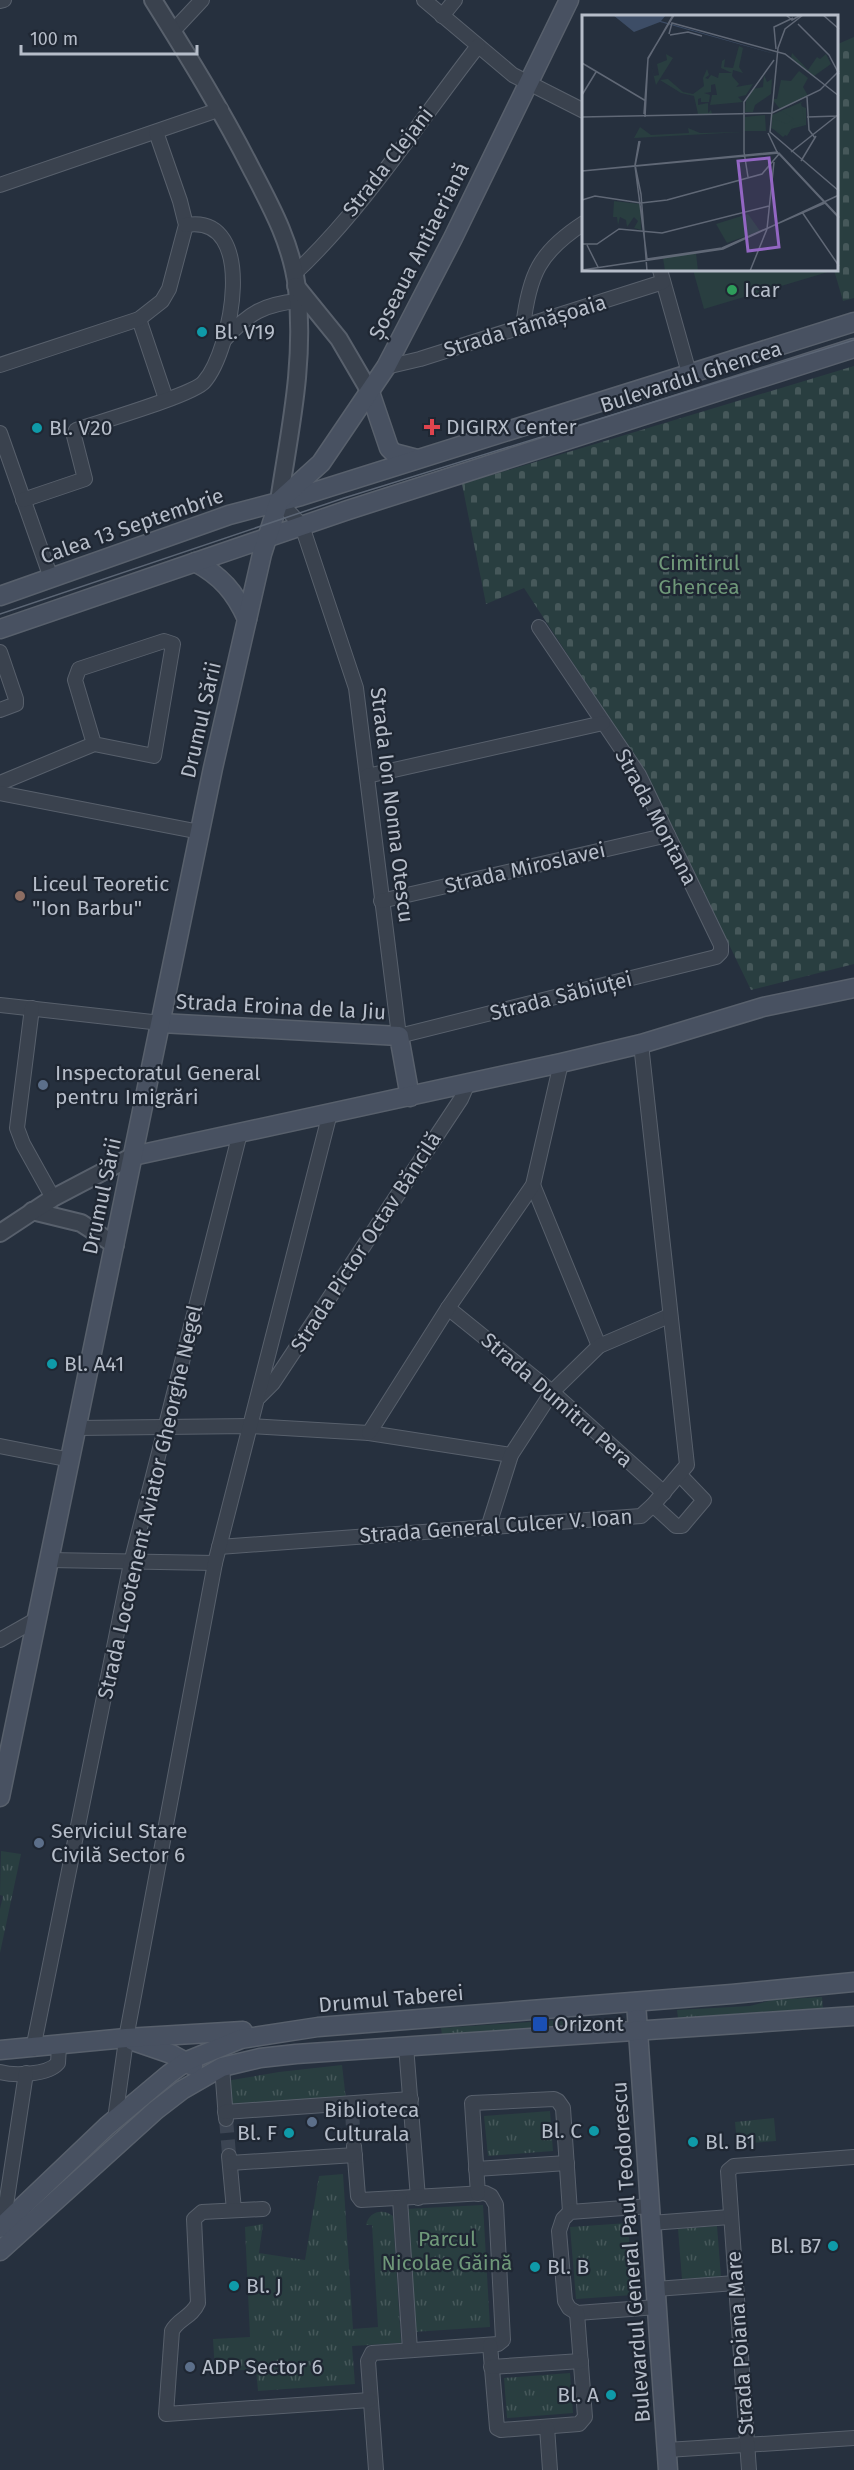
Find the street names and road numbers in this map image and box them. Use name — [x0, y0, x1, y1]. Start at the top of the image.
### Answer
street label: Strada Clejani — [337, 102, 439, 222]
street label: Șoseaua Antiaeriană — [363, 158, 475, 344]
street label: Strada Tămășoaia — [441, 289, 609, 363]
street label: Bulevardul Ghencea — [597, 335, 785, 419]
street label: Calea 13 Septembrie — [37, 482, 227, 570]
street label: Drumul Sării — [175, 659, 227, 781]
street label: Strada Ion Nonna Otescu — [365, 686, 419, 924]
street label: Strada Montana — [609, 744, 703, 890]
street label: Strada Miroslavei — [442, 837, 608, 899]
street label: Strada Săbiuței — [487, 966, 635, 1026]
street label: Strada Eroina de la Jiu — [175, 989, 387, 1025]
street label: Strada Pictor Octav Băncilă — [285, 1127, 447, 1357]
street label: Drumul Sării — [77, 1135, 127, 1257]
street label: Strada Locotenent Aviator Gheorghe Negel — [92, 1302, 208, 1702]
street label: Strada Dumitru Pera — [476, 1327, 638, 1473]
street label: Strada General Culcer V. Ioan — [359, 1503, 633, 1549]
street label: Drumul Taberei — [317, 1980, 465, 2018]
street label: Bulevardul General Paul Teodorescu — [606, 2081, 656, 2423]
street label: Strada Poiana Mare — [721, 2250, 759, 2436]

